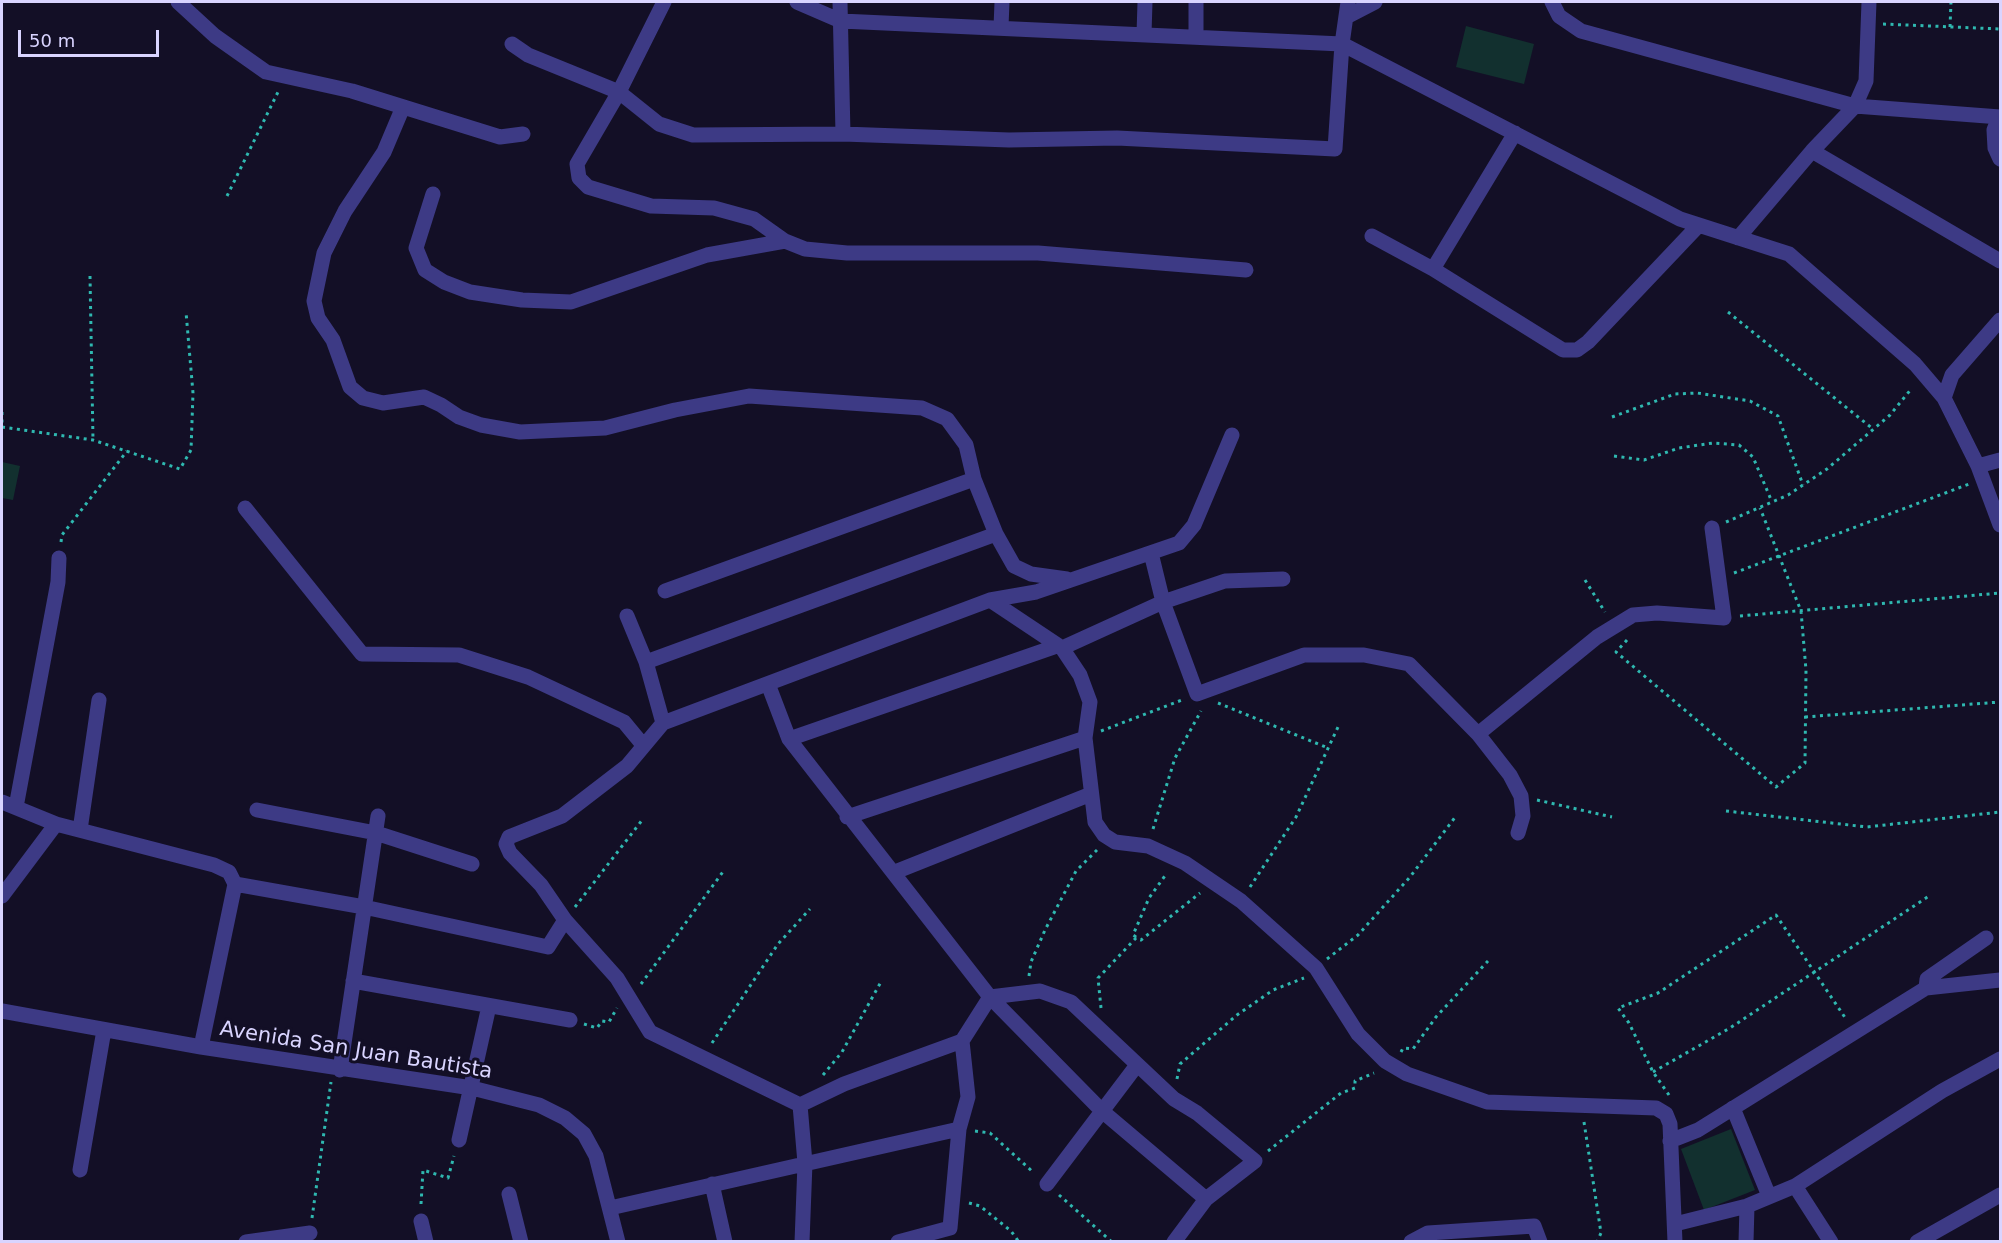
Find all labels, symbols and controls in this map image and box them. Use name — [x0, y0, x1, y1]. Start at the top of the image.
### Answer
scale bar — [21, 18, 162, 56]
text: 50 m — [29, 30, 75, 51]
street label: Avenida San Juan Bautista — [218, 1017, 494, 1085]

